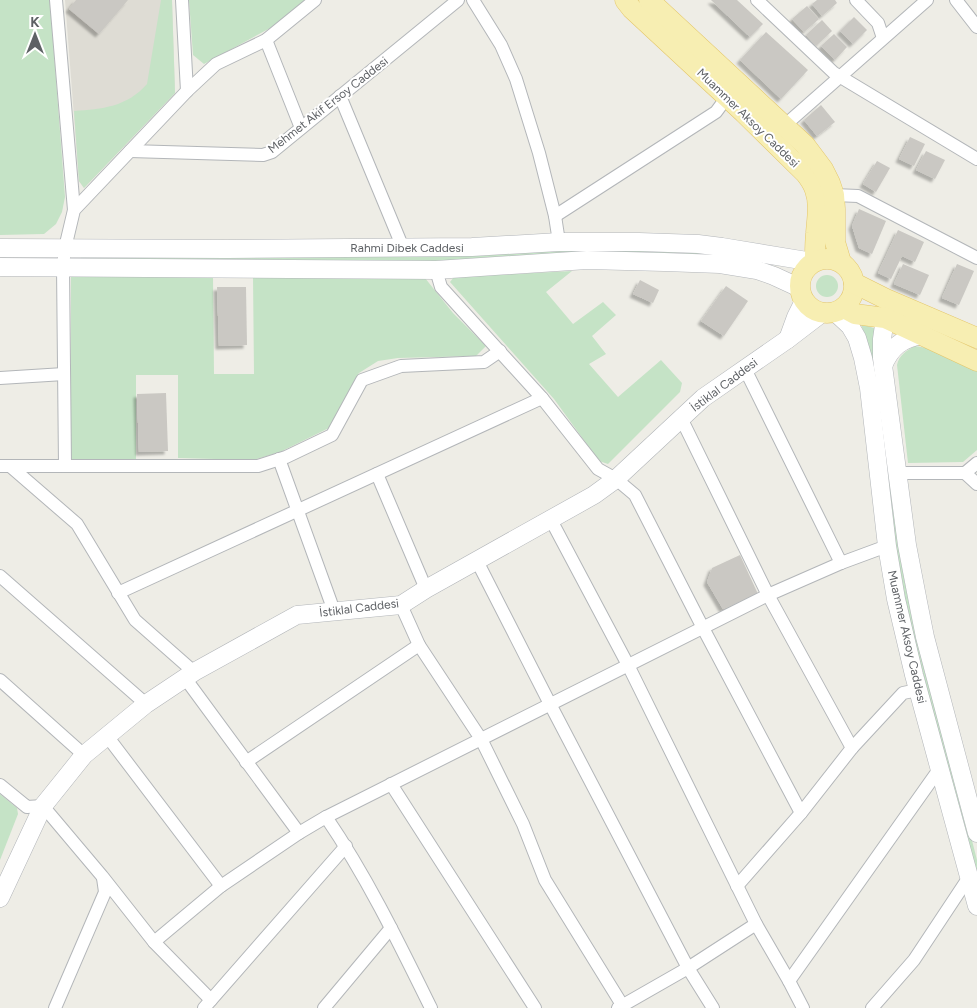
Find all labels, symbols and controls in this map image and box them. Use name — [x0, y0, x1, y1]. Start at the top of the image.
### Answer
north arrow — [10, 10, 60, 60]
text: K — [30, 14, 40, 31]
street label: Mehmet Akif Ersoy Caddesi — [265, 54, 391, 156]
street label: Muammer Aksoy Caddesi — [694, 66, 802, 170]
street label: Rahmi Dibek Caddesi — [350, 241, 464, 255]
street label: İstiklal Caddesi — [688, 355, 760, 415]
street label: Muammer Aksoy Caddesi — [885, 569, 929, 705]
street label: İstiklal Caddesi — [318, 596, 400, 620]

